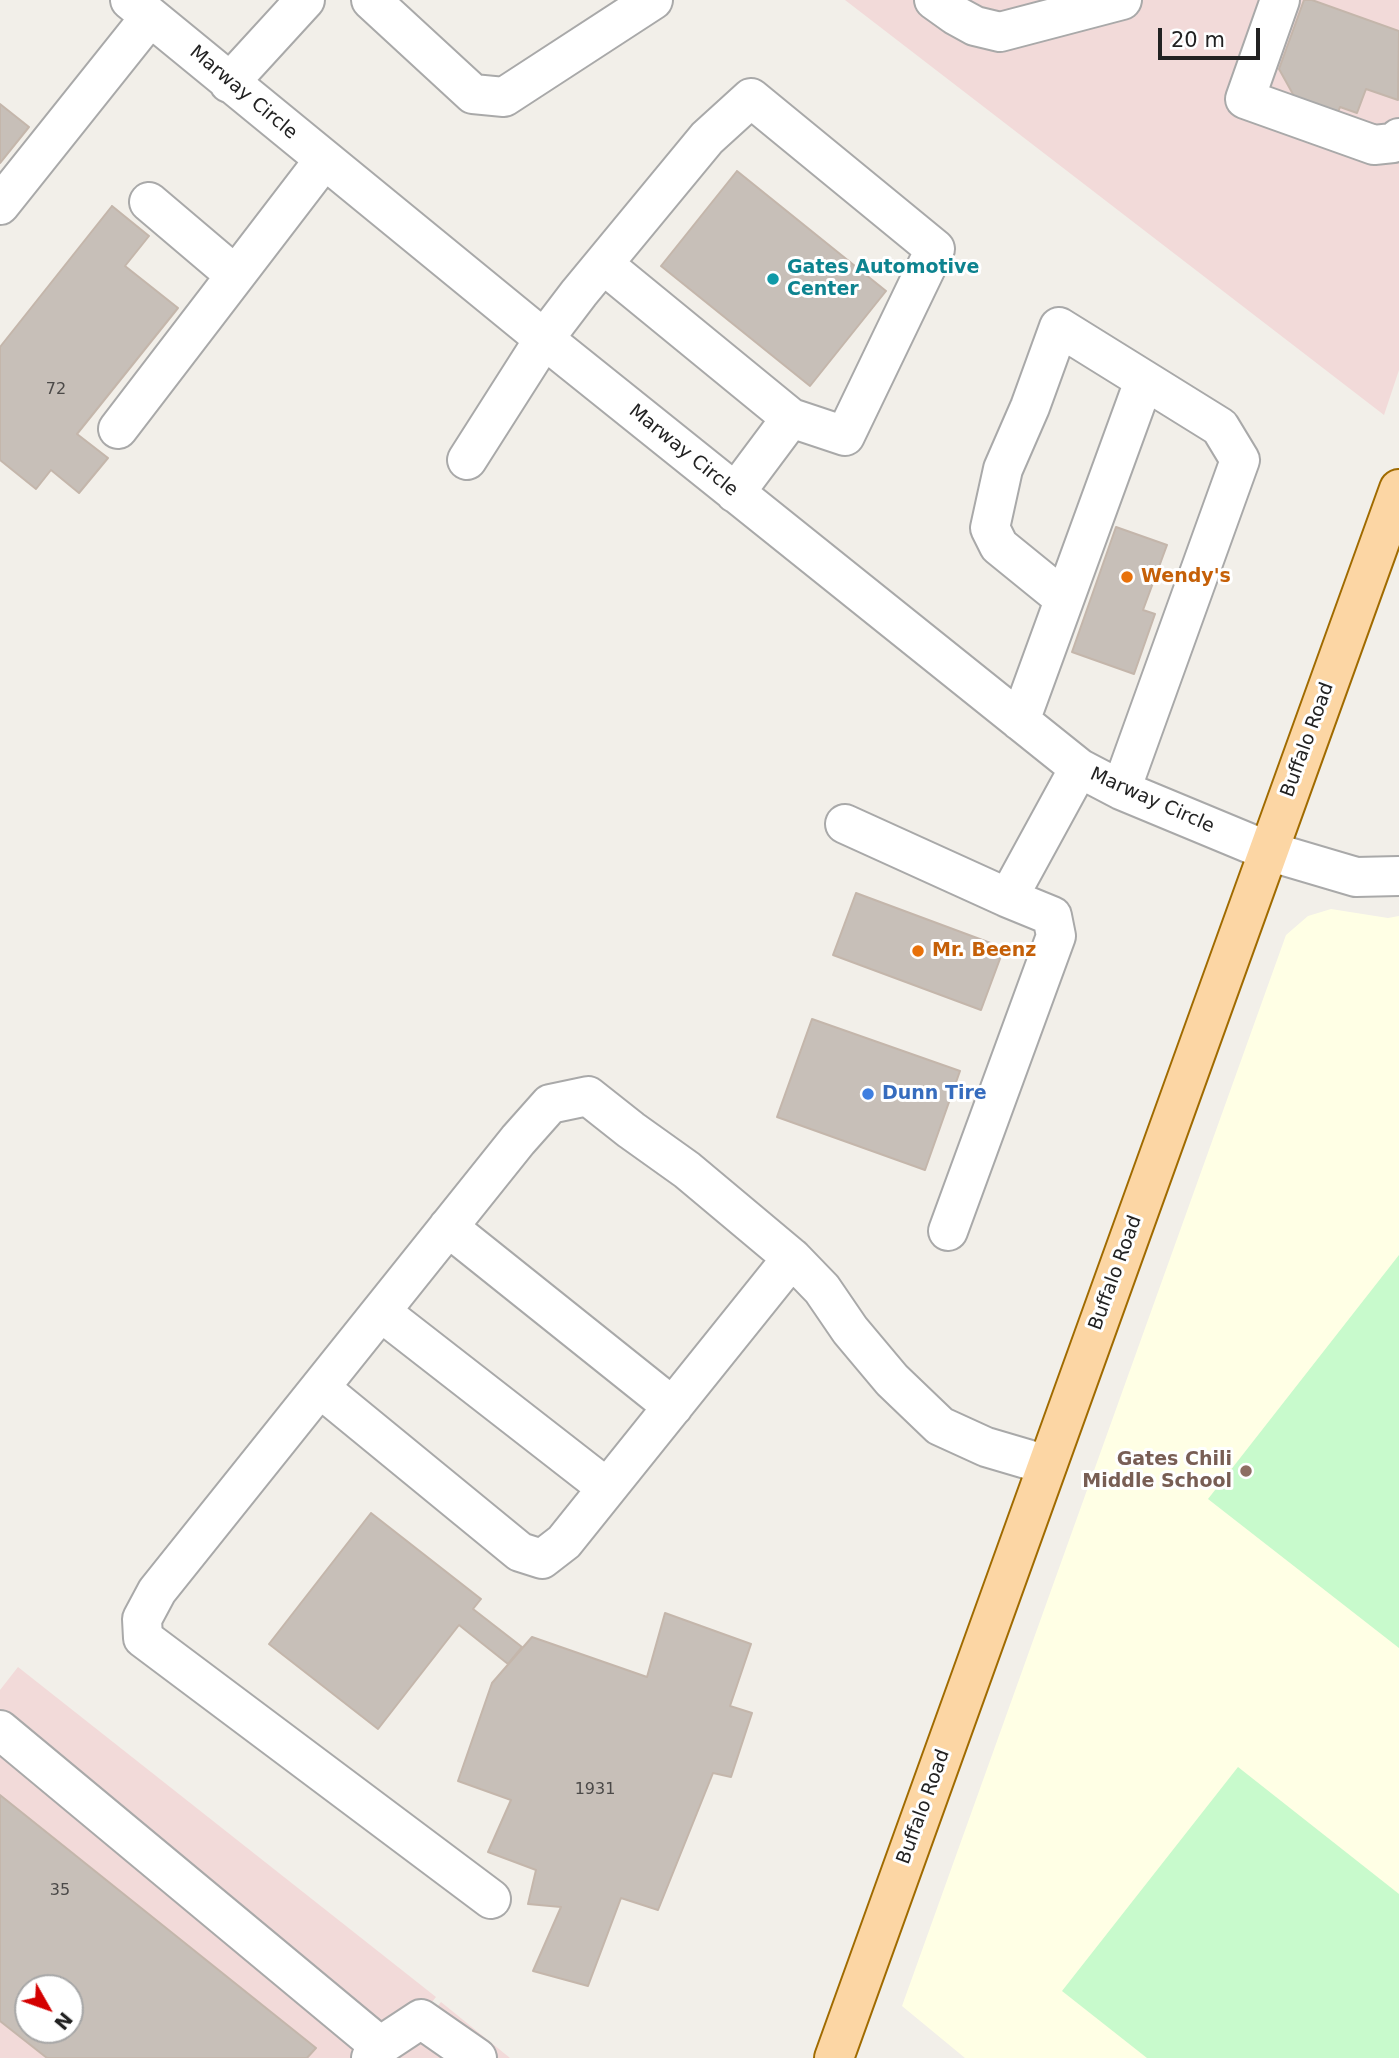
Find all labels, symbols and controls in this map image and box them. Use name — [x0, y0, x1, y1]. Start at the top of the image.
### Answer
scale bar — [1161, 14, 1262, 58]
text: 20 m — [1171, 28, 1225, 52]
street label: Marway Circle — [184, 41, 302, 145]
place label: Gates Automotive Center — [787, 257, 979, 301]
marker: Gates Automotive Center — [765, 271, 781, 287]
house number: 72 — [46, 380, 66, 400]
street label: Marway Circle — [624, 400, 742, 502]
place label: Wendy's — [1141, 566, 1231, 588]
marker: Wendy's — [1119, 569, 1135, 585]
street label: Buffalo Road — [1277, 680, 1339, 800]
street label: Marway Circle — [1086, 763, 1218, 839]
place label: Mr. Beenz — [932, 940, 1036, 962]
marker: Mr. Beenz — [910, 943, 926, 959]
place label: Dunn Tire — [882, 1083, 987, 1105]
marker: Dunn Tire — [860, 1086, 876, 1102]
street label: Buffalo Road — [1085, 1213, 1147, 1333]
place label: Gates Chili Middle School — [1082, 1449, 1232, 1493]
marker: Gates Chili Middle School — [1238, 1463, 1254, 1479]
street label: Buffalo Road — [893, 1747, 955, 1867]
house number: 1931 — [575, 1780, 615, 1800]
house number: 35 — [50, 1881, 70, 1901]
north arrow — [14, 1974, 84, 2044]
text: N — [50, 2008, 77, 2034]

